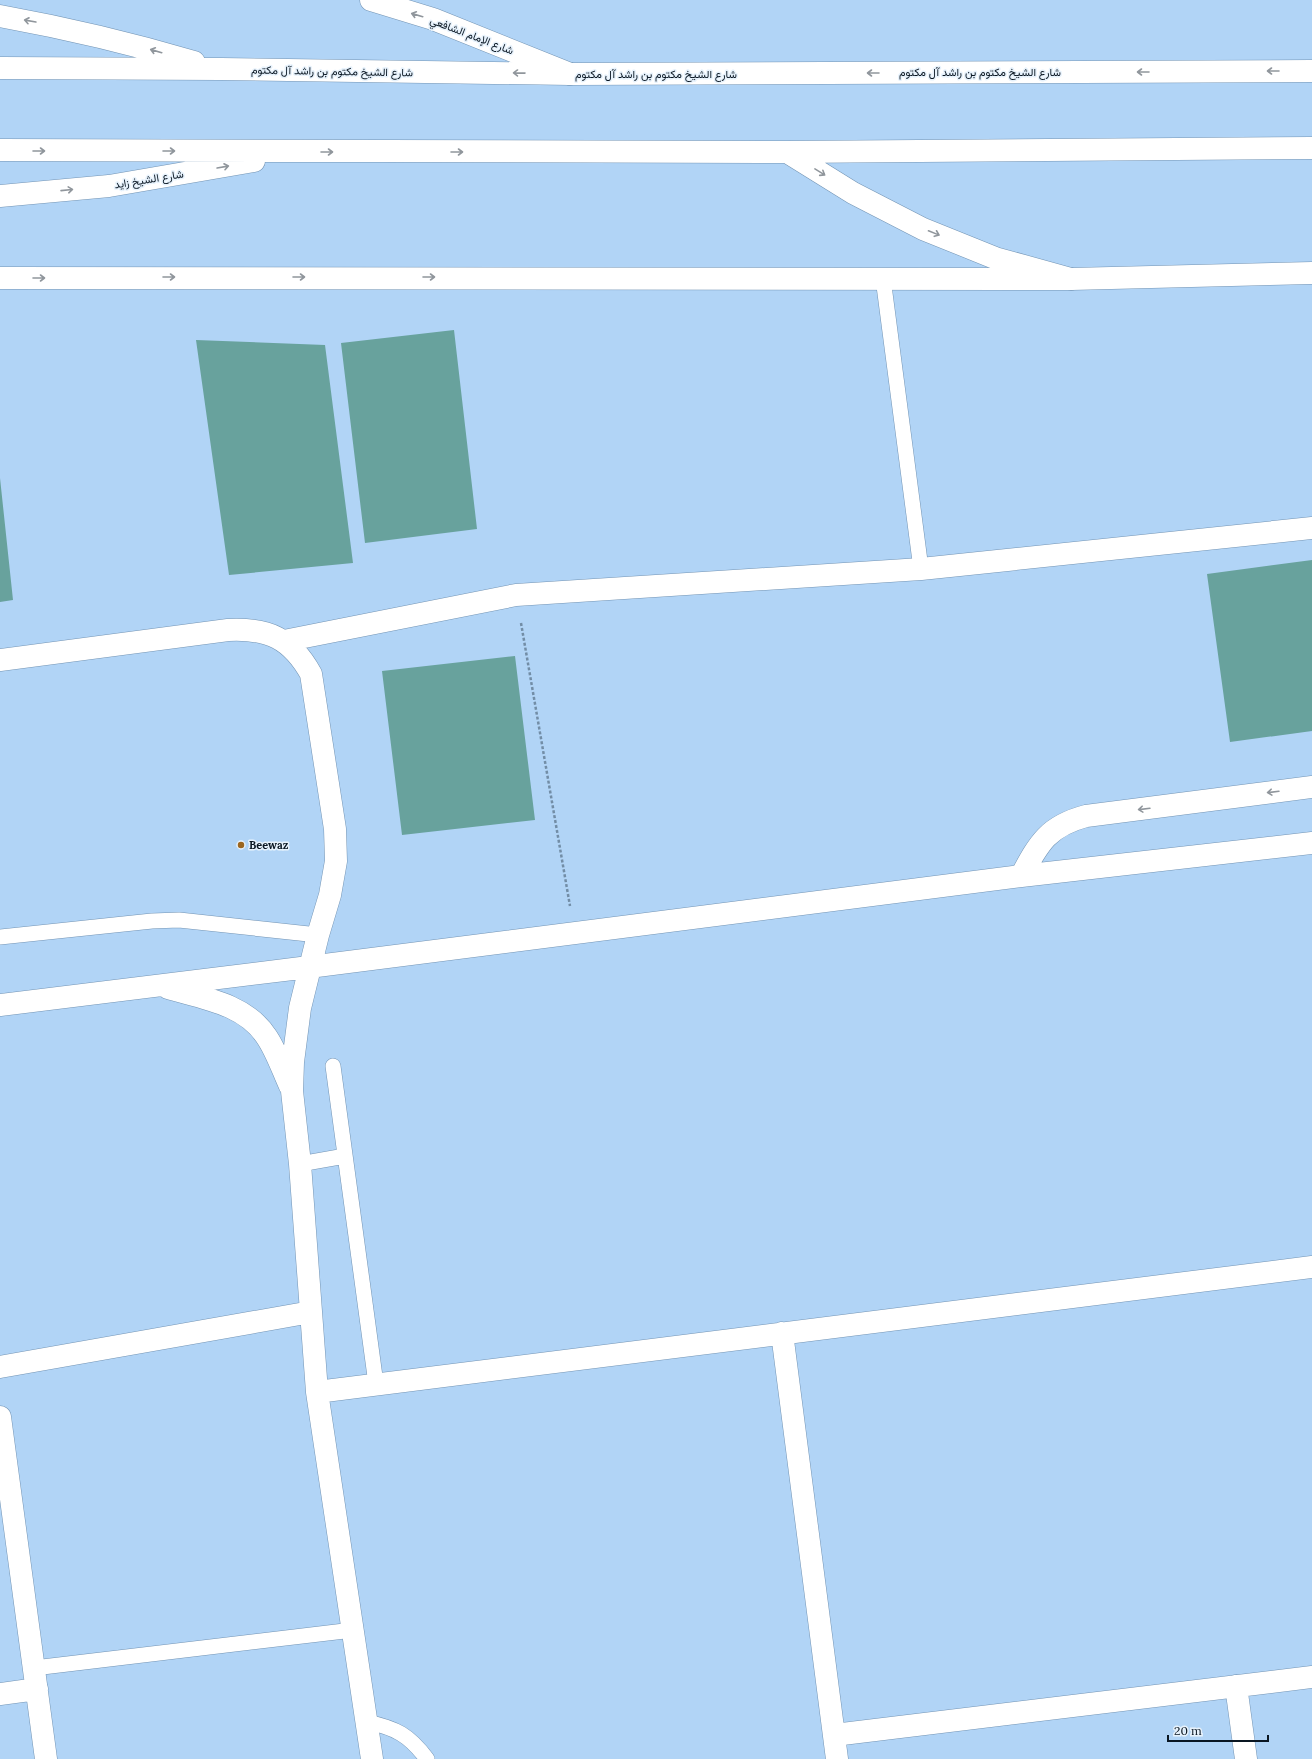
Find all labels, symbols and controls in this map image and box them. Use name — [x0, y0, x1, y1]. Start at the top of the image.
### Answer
one-way arrow — [411, 11, 424, 18]
street label: شارع الإمام الشافعي — [427, 13, 516, 60]
one-way arrow — [23, 17, 36, 25]
one-way arrow — [150, 47, 163, 54]
street label: شارع الشيخ مكتوم بن راشد آل مكتوم — [251, 63, 413, 80]
street label: شارع الشيخ مكتوم بن راشد آل مكتوم — [899, 65, 1061, 80]
street label: شارع الشيخ مكتوم بن راشد آل مكتوم — [575, 67, 737, 82]
one-way arrow — [1267, 67, 1280, 75]
one-way arrow — [1137, 68, 1150, 76]
one-way arrow — [513, 69, 526, 77]
one-way arrow — [867, 69, 880, 77]
one-way arrow — [32, 147, 45, 155]
one-way arrow — [162, 147, 175, 155]
one-way arrow — [320, 148, 333, 156]
one-way arrow — [450, 148, 463, 156]
one-way arrow — [216, 163, 229, 171]
street label: شارع الشيخ زايد — [113, 167, 185, 192]
one-way arrow — [814, 169, 826, 177]
one-way arrow — [60, 186, 73, 194]
one-way arrow — [928, 230, 940, 238]
one-way arrow — [162, 273, 175, 281]
one-way arrow — [292, 273, 305, 281]
one-way arrow — [422, 273, 435, 281]
one-way arrow — [32, 274, 45, 282]
one-way arrow — [1267, 788, 1280, 796]
one-way arrow — [1138, 805, 1151, 812]
place label: Beewaz — [249, 838, 289, 852]
marker: Beewaz — [236, 840, 246, 850]
scale bar — [1168, 1717, 1268, 1743]
text: 20 m — [1174, 1723, 1202, 1738]

